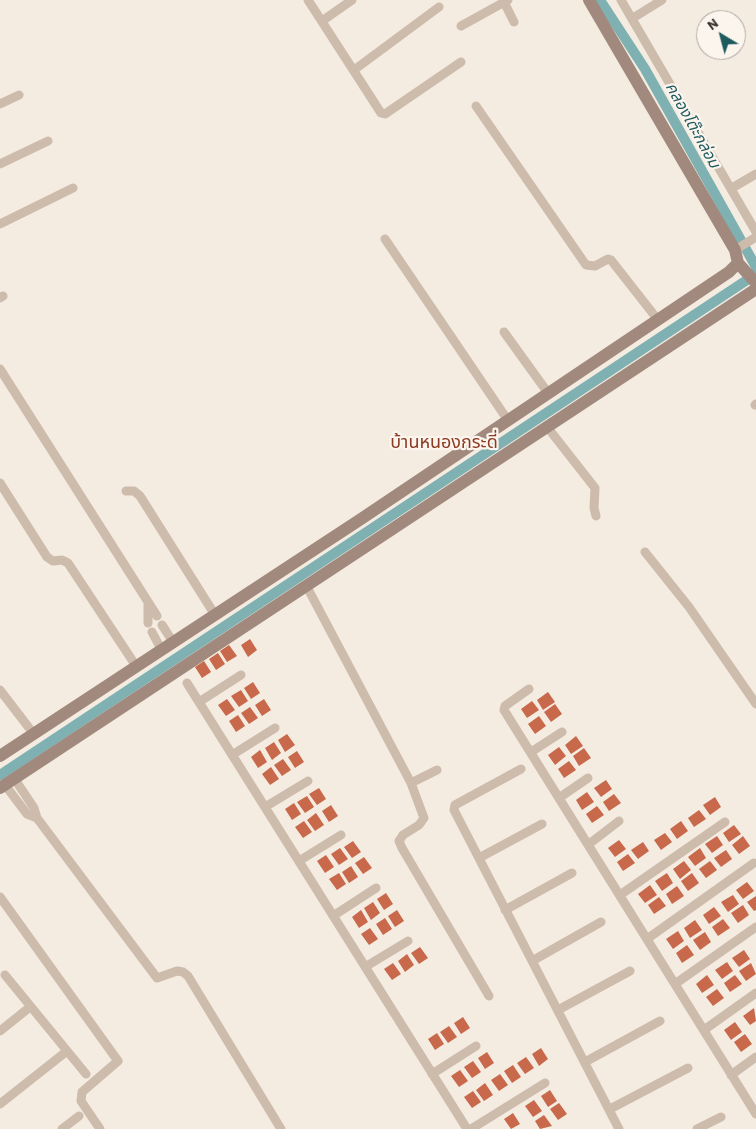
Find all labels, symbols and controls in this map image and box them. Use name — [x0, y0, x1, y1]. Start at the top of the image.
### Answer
north arrow — [696, 10, 746, 60]
text: N — [703, 14, 721, 33]
water label: คลองโต๊ะกล่อม — [662, 79, 724, 171]
district label: บ้านหนองกระดี่ — [390, 431, 498, 453]

